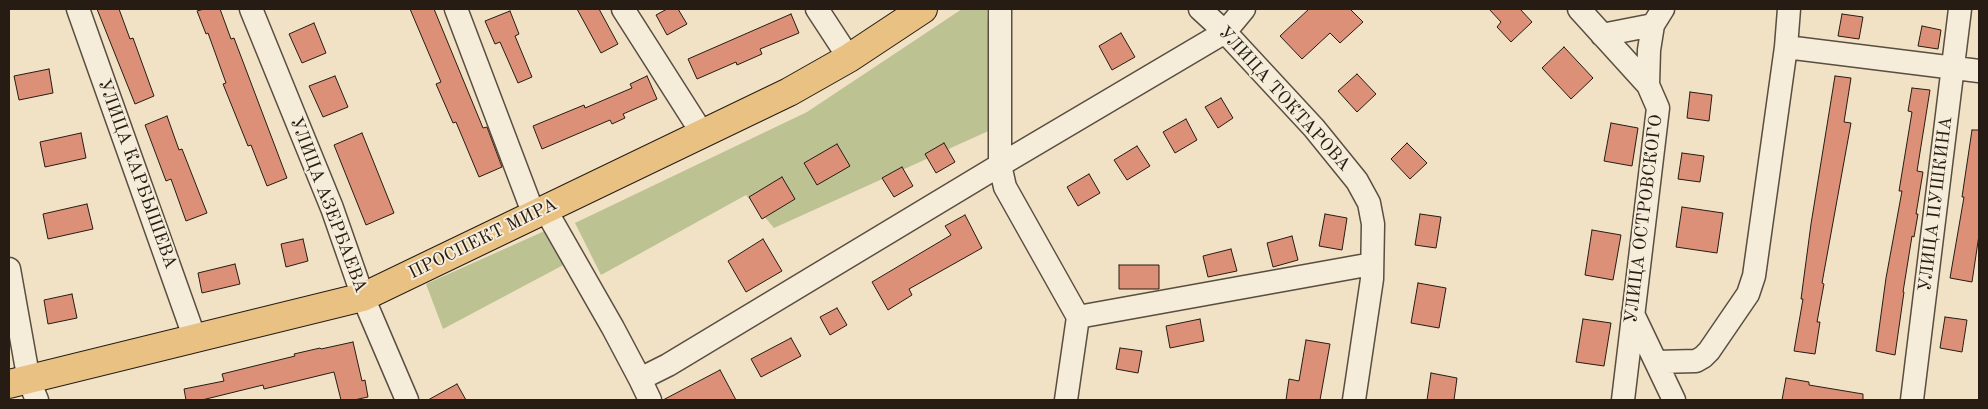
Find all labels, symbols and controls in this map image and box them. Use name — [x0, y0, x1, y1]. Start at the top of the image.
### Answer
street label: УЛИЦА ТОКТАРОВА — [1213, 22, 1355, 176]
street label: УЛИЦА КАРБЫШЕВА — [93, 76, 181, 272]
street label: УЛИЦА ОСТРОВСКОГО — [1620, 113, 1668, 325]
street label: УЛИЦА АЗЕРБАЕВА — [285, 114, 371, 296]
street label: УЛИЦА ПУШКИНА — [1915, 115, 1957, 293]
street label: ПРОСПЕКТ МИРА — [405, 194, 561, 284]

